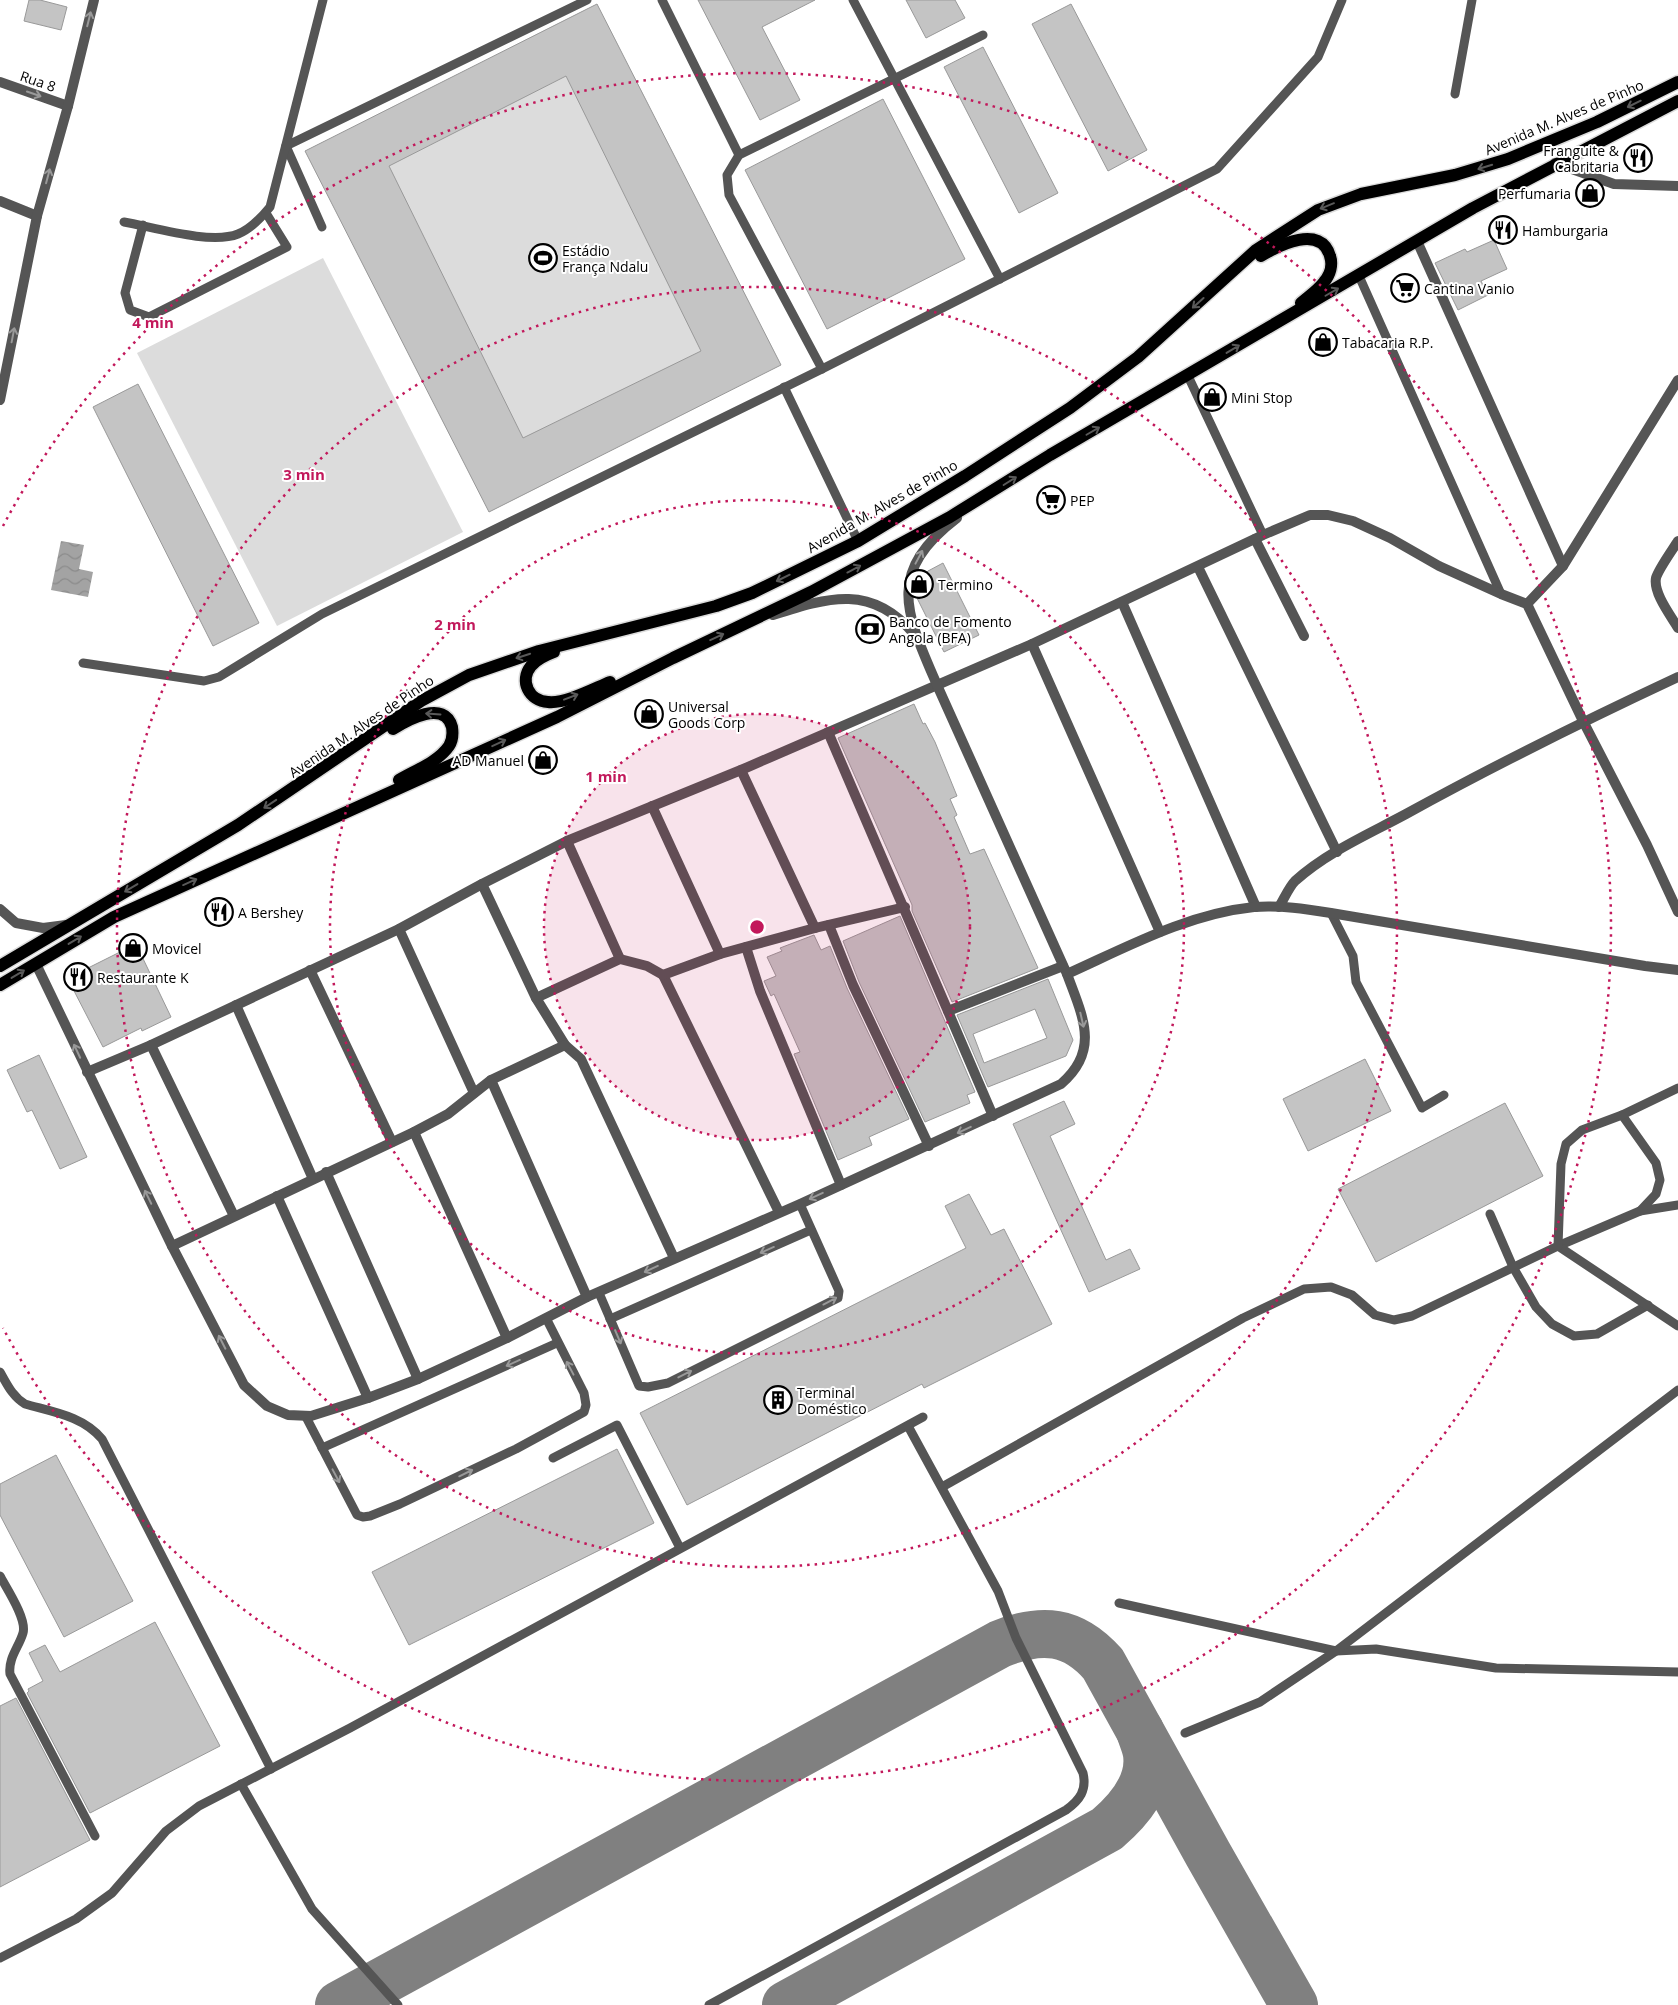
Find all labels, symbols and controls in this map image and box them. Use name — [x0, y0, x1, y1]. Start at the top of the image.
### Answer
one-way arrow — [85, 12, 94, 28]
street label: Rua 8 — [18, 66, 58, 96]
street label: Avenida M. Alves de Pinho — [1482, 75, 1646, 159]
one-way arrow — [26, 90, 41, 99]
one-way arrow — [1627, 99, 1642, 109]
place label: Franguite & Cabritaria — [1543, 141, 1620, 176]
restaurant icon: Franguite & Cabritaria — [1623, 143, 1653, 173]
one-way arrow — [1477, 163, 1493, 172]
one-way arrow — [44, 169, 54, 185]
shop icon: Perfumaria — [1575, 178, 1605, 208]
place label: Perfumaria — [1498, 184, 1571, 203]
one-way arrow — [1320, 203, 1335, 212]
restaurant icon: Hamburgaria — [1488, 215, 1518, 245]
place label: Hamburgaria — [1522, 221, 1608, 240]
place label: Estádio França Ndalu — [562, 241, 648, 276]
sports icon: Estádio França Ndalu — [528, 243, 558, 273]
supermarket icon: Cantina Vanio — [1390, 273, 1420, 303]
place label: Cantina Vanio — [1424, 279, 1514, 298]
one-way arrow — [1324, 287, 1339, 297]
one-way arrow — [1191, 297, 1204, 309]
text: 4 min — [132, 312, 174, 332]
one-way arrow — [9, 327, 18, 343]
shop icon: Tabacaria R.P. — [1308, 327, 1338, 357]
place label: Tabacaria R.P. — [1342, 333, 1433, 352]
one-way arrow — [1226, 344, 1240, 354]
shop icon: Mini Stop — [1197, 382, 1227, 412]
place label: Mini Stop — [1231, 388, 1293, 407]
one-way arrow — [1085, 426, 1100, 436]
street label: Avenida M. Alves de Pinho — [803, 455, 961, 557]
text: 3 min — [283, 464, 325, 484]
one-way arrow — [1003, 475, 1017, 485]
supermarket icon: PEP — [1036, 485, 1066, 515]
place label: PEP — [1070, 491, 1095, 510]
one-way arrow — [914, 549, 924, 564]
one-way arrow — [846, 564, 861, 574]
shop icon: Termino — [904, 569, 934, 599]
one-way arrow — [776, 574, 791, 583]
place label: Termino — [938, 575, 993, 594]
place label: Banco de Fomento Angola (BFA) — [889, 612, 1012, 647]
text: 2 min — [434, 614, 476, 634]
bank icon: Banco de Fomento Angola (BFA) — [855, 614, 885, 644]
one-way arrow — [709, 632, 724, 641]
one-way arrow — [515, 652, 531, 661]
street label: Avenida M. Alves de Pinho — [285, 670, 437, 782]
one-way arrow — [563, 692, 578, 701]
place label: Universal Goods Corp — [668, 697, 745, 732]
shop icon: Universal Goods Corp — [634, 699, 664, 729]
one-way arrow — [425, 710, 441, 719]
one-way arrow — [491, 738, 506, 747]
shop icon: AD Manuel — [528, 745, 558, 775]
place label: AD Manuel — [452, 751, 524, 770]
text: 1 min — [585, 766, 627, 786]
one-way arrow — [263, 798, 277, 809]
one-way arrow — [182, 877, 197, 887]
one-way arrow — [125, 884, 139, 894]
restaurant icon: A Bershey — [204, 897, 234, 927]
place label: A Bershey — [238, 903, 304, 922]
centre of rings — [748, 918, 766, 936]
shop icon: Movicel — [118, 933, 148, 963]
one-way arrow — [67, 935, 81, 945]
place label: Movicel — [152, 939, 202, 958]
restaurant icon: Restaurante K — [63, 962, 93, 992]
place label: Restaurante K — [97, 968, 189, 987]
one-way arrow — [10, 969, 24, 979]
one-way arrow — [1078, 1011, 1087, 1027]
one-way arrow — [72, 1044, 81, 1059]
one-way arrow — [957, 1125, 972, 1135]
one-way arrow — [143, 1190, 153, 1205]
one-way arrow — [809, 1192, 824, 1202]
one-way arrow — [760, 1245, 775, 1255]
one-way arrow — [644, 1264, 659, 1274]
one-way arrow — [823, 1296, 838, 1306]
one-way arrow — [614, 1329, 624, 1344]
one-way arrow — [217, 1335, 226, 1350]
one-way arrow — [506, 1358, 521, 1368]
one-way arrow — [565, 1361, 575, 1375]
one-way arrow — [678, 1369, 693, 1379]
place label: Terminal Doméstico — [797, 1383, 867, 1418]
building icon: Terminal Doméstico — [763, 1385, 793, 1415]
one-way arrow — [331, 1468, 341, 1483]
one-way arrow — [458, 1468, 473, 1477]

